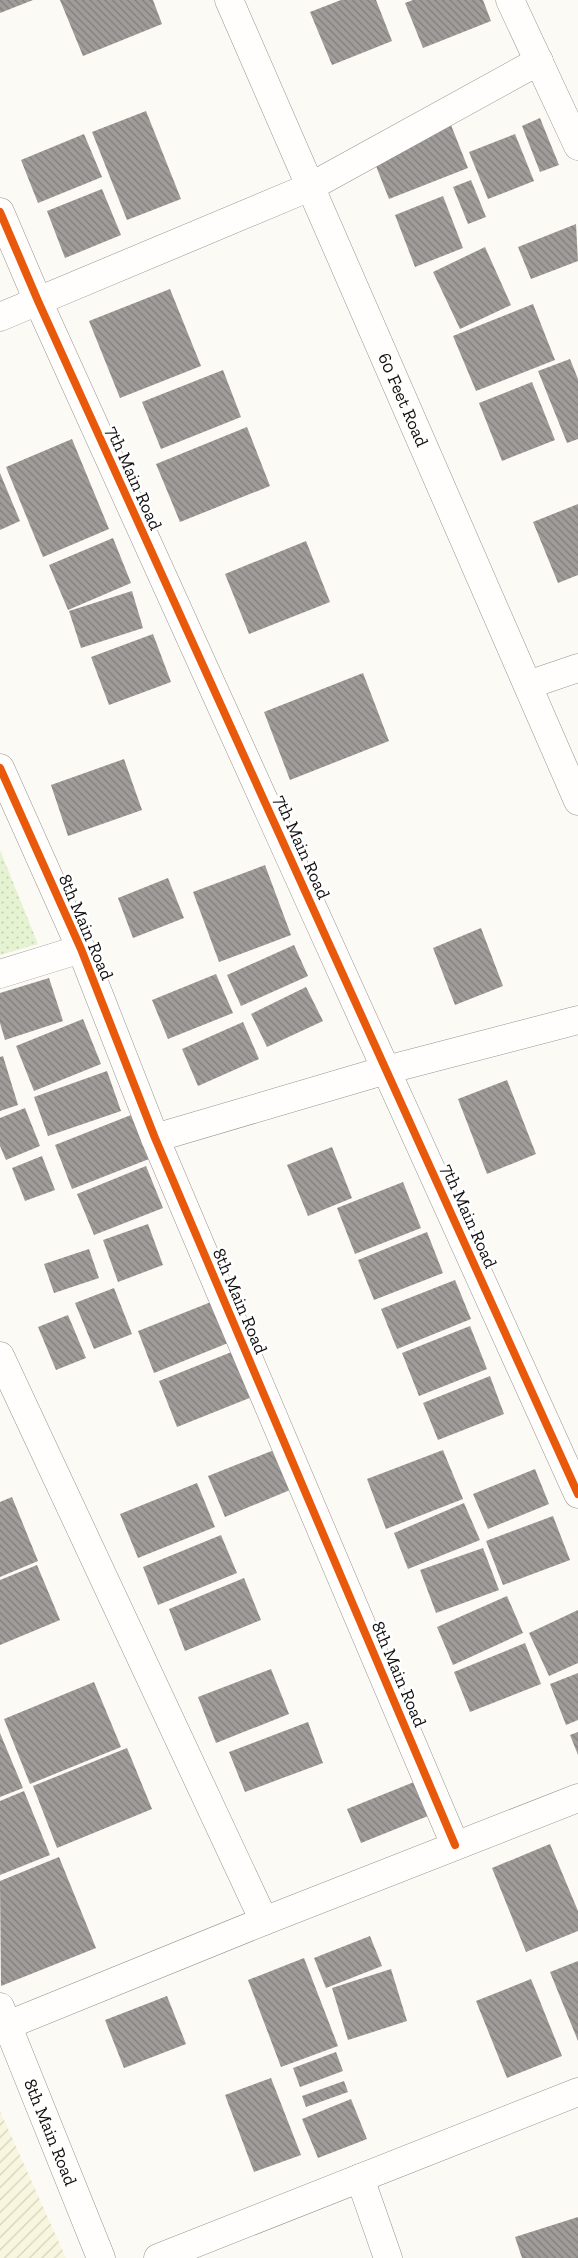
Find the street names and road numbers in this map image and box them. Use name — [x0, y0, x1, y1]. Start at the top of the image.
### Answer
street label: 60 Feet Road — [373, 349, 433, 450]
street label: 7th Main Road — [101, 423, 167, 534]
street label: 7th Main Road — [269, 792, 335, 903]
street label: 8th Main Road — [54, 871, 118, 983]
street label: 7th Main Road — [436, 1161, 502, 1272]
street label: 8th Main Road — [208, 1245, 272, 1357]
street label: 8th Main Road — [367, 1618, 431, 1730]
street label: 8th Main Road — [19, 2076, 82, 2189]

